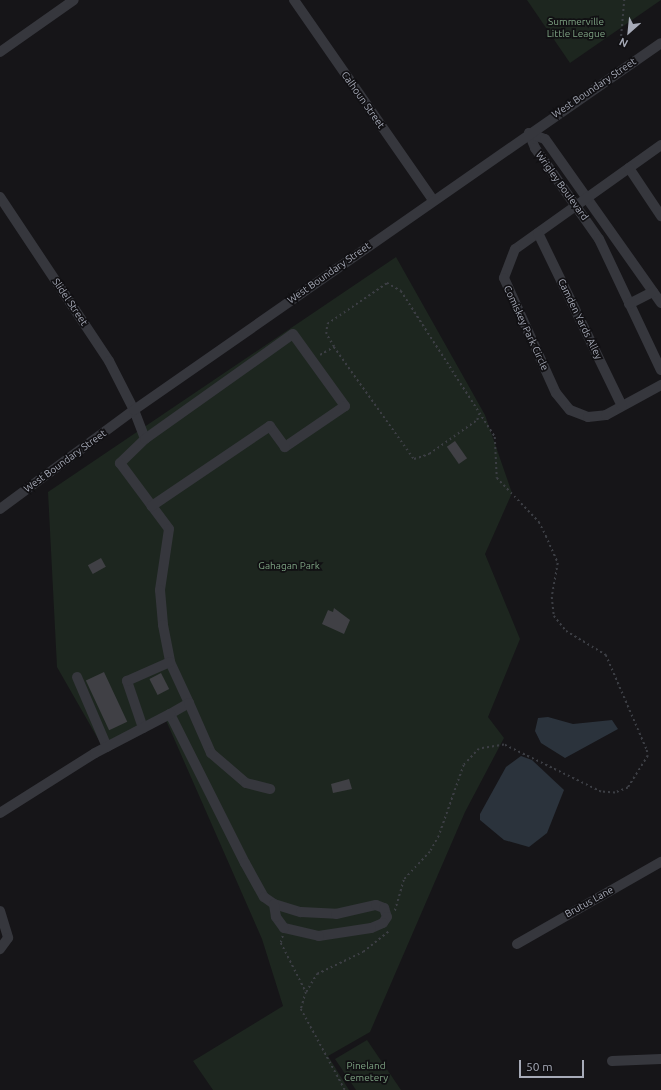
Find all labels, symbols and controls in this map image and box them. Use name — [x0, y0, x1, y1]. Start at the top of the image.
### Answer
north arrow — [609, 12, 649, 52]
park label: Summerville Little League — [547, 15, 605, 38]
text: N — [617, 35, 630, 50]
street label: West Boundary Street — [550, 55, 638, 121]
street label: Calhoun Street — [339, 69, 387, 131]
street label: Wrigley Boulevard — [533, 149, 591, 223]
street label: West Boundary Street — [285, 240, 373, 306]
street label: Slidel Street — [50, 276, 90, 328]
street label: Camden Yards Alley — [555, 277, 605, 361]
street label: Comiskey Park Circle — [501, 284, 551, 372]
street label: West Boundary Street — [21, 427, 109, 495]
park label: Gahagan Park — [258, 560, 320, 572]
street label: Brutus Lane — [563, 884, 615, 920]
scale bar — [521, 1052, 586, 1078]
park label: Pineland Cemetery — [344, 1059, 388, 1082]
text: 50 m — [526, 1060, 553, 1073]

